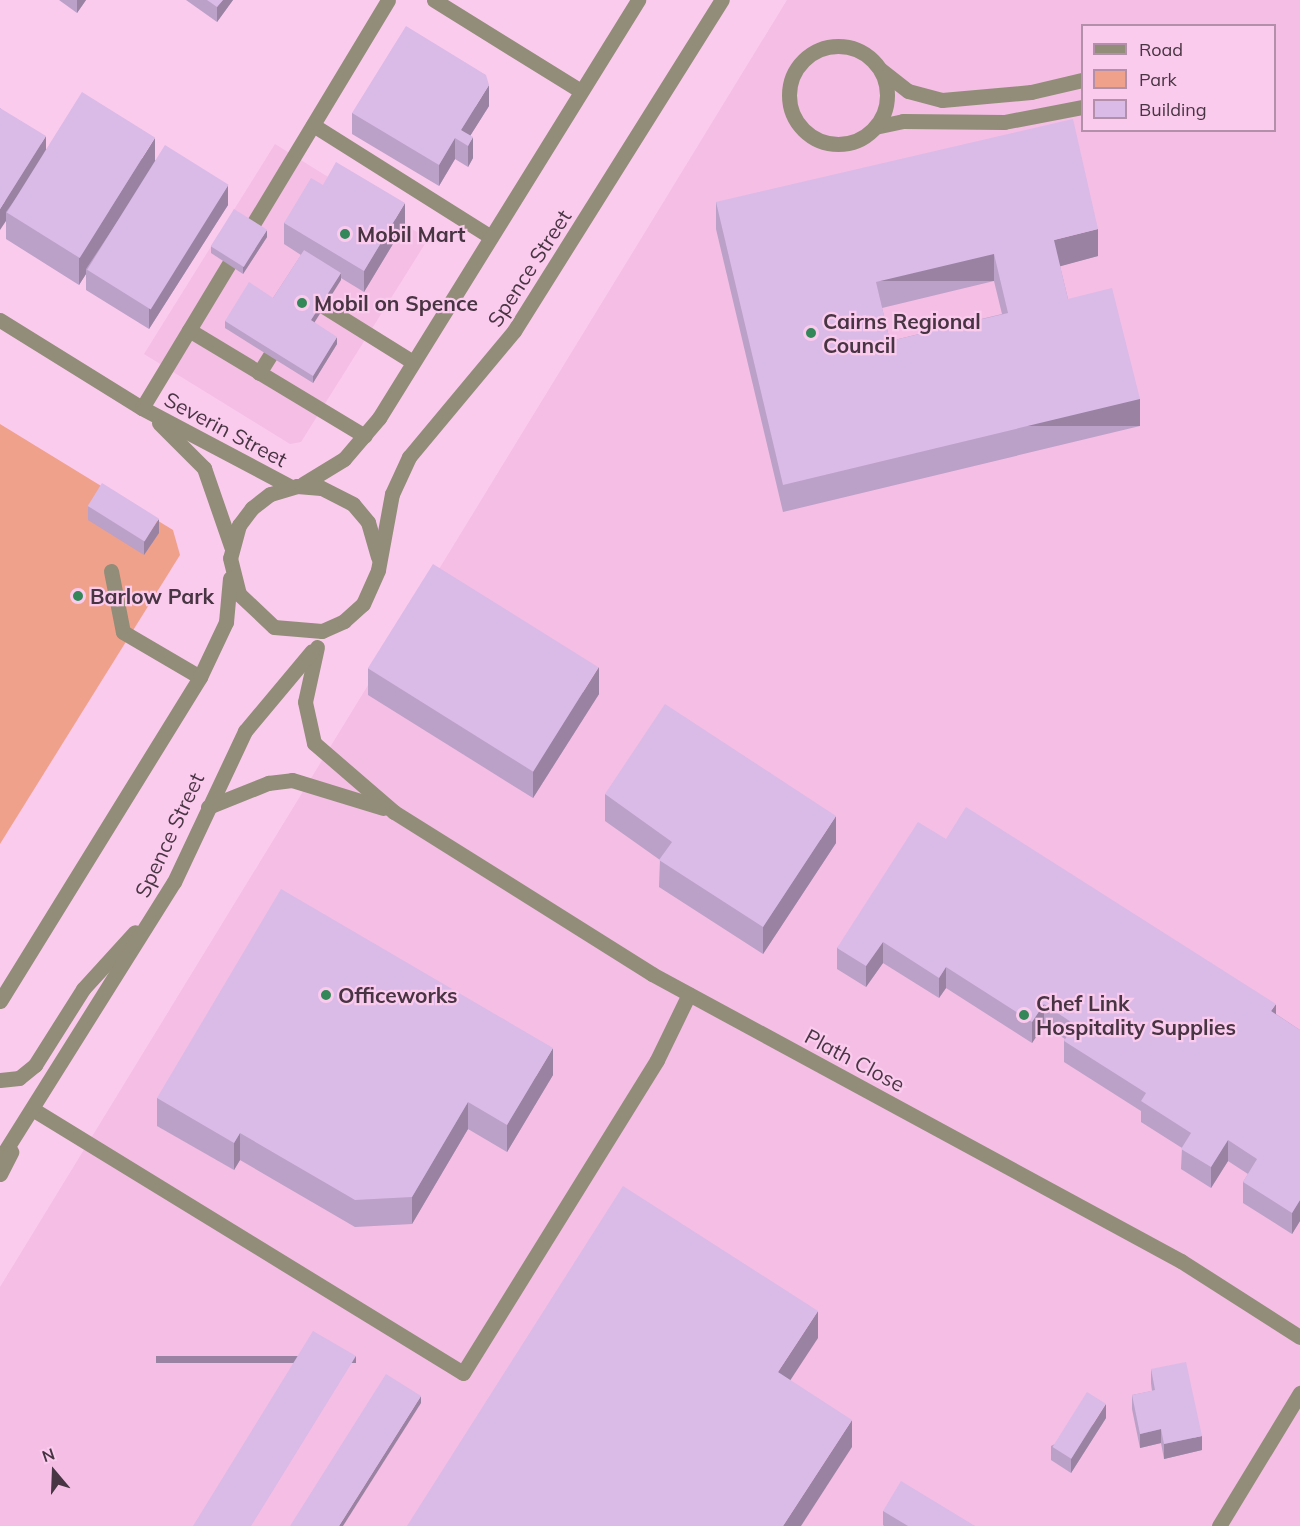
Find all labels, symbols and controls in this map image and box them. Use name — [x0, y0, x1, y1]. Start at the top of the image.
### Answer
legend — [1081, 24, 1276, 132]
text: Road — [1139, 38, 1183, 61]
text: Park — [1139, 68, 1177, 91]
text: Building — [1139, 98, 1207, 121]
street label: Spence Street — [482, 205, 576, 331]
place label: Mobil Mart — [357, 221, 466, 247]
marker: Mobil Mart — [338, 227, 352, 241]
place label: Mobil on Spence — [314, 290, 478, 316]
marker: Mobil on Spence — [295, 296, 309, 310]
place label: Cairns Regional Council — [823, 308, 981, 358]
marker: Cairns Regional Council — [804, 326, 818, 340]
street label: Severin Street — [160, 386, 292, 472]
place label: Barlow Park — [90, 583, 214, 609]
marker: Barlow Park — [71, 589, 85, 603]
street label: Spence Street — [129, 769, 209, 901]
place label: Officeworks — [338, 982, 458, 1008]
marker: Officeworks — [319, 988, 333, 1002]
place label: Chef Link Hospitality Supplies — [1036, 990, 1236, 1040]
marker: Chef Link Hospitality Supplies — [1017, 1008, 1031, 1022]
street label: Plath Close — [801, 1023, 909, 1097]
north arrow — [24, 1442, 84, 1502]
text: N — [39, 1444, 57, 1466]

